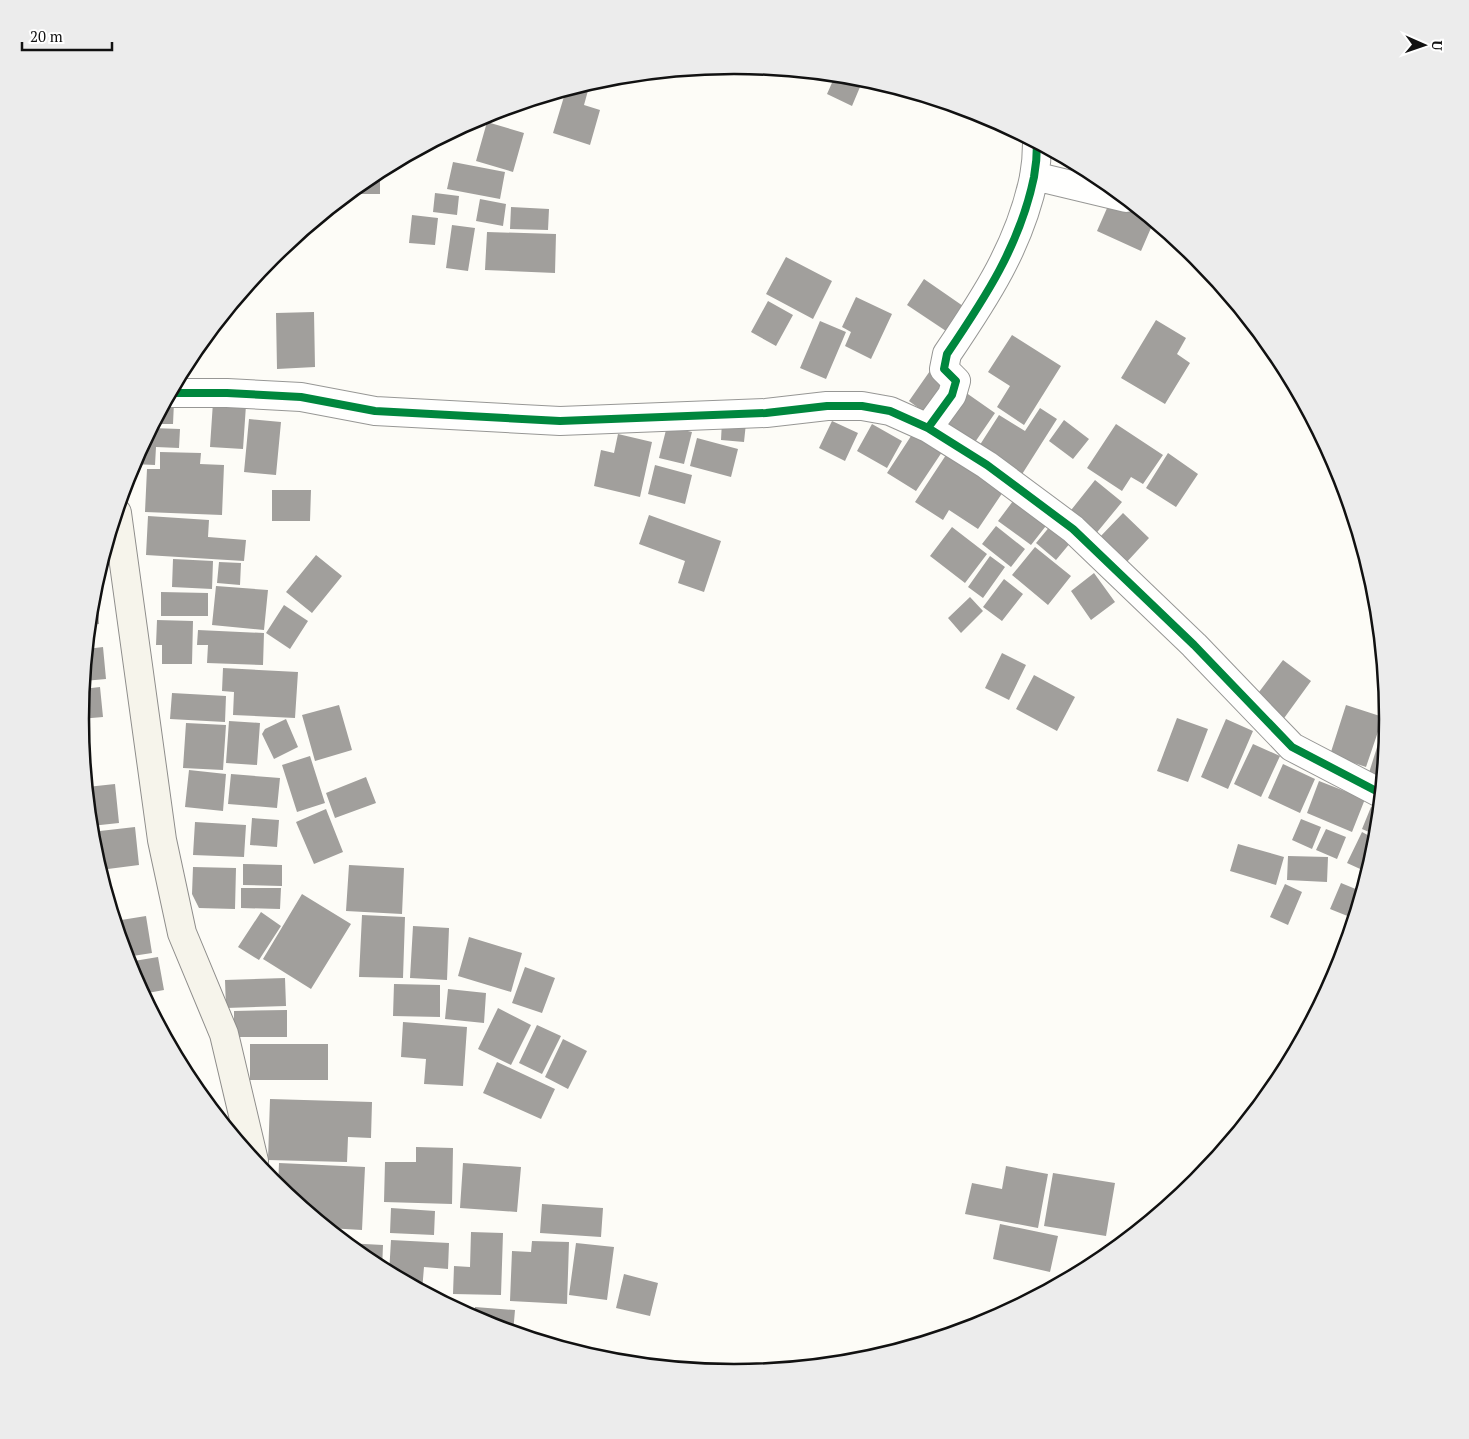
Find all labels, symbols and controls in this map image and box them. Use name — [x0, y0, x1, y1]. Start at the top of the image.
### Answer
scale bar — [22, 20, 112, 52]
north arrow — [1399, 20, 1449, 70]
text: 20 m — [30, 26, 63, 46]
text: U — [1428, 40, 1447, 51]

